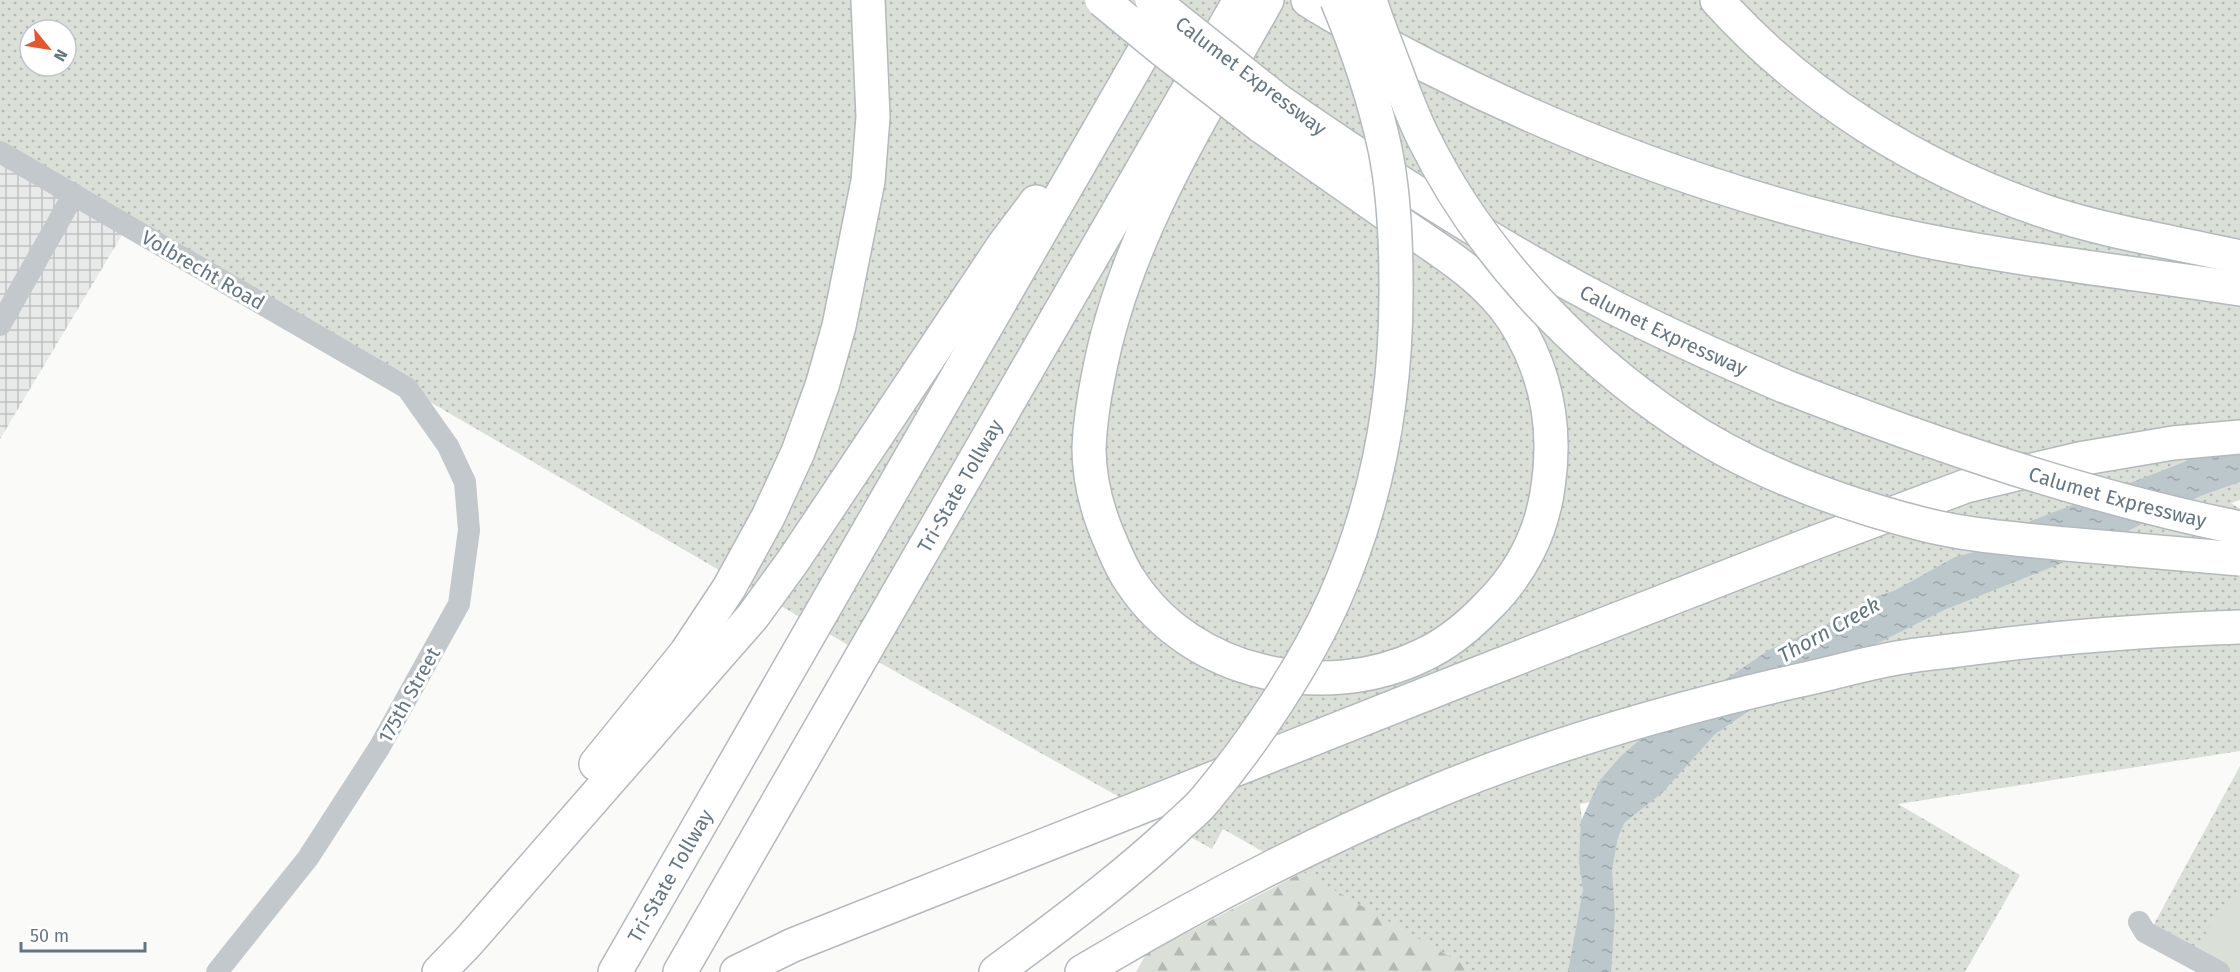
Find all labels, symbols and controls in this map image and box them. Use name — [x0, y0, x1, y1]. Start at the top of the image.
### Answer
street label: Calumet Expressway — [1171, 11, 1331, 141]
north arrow — [18, 18, 78, 78]
text: N — [50, 46, 71, 65]
street label: Volbrecht Road — [137, 225, 269, 315]
street label: Calumet Expressway — [1576, 280, 1751, 381]
street label: Tri-State Tollway — [912, 415, 1008, 557]
street label: Calumet Expressway — [2026, 462, 2209, 532]
water label: Thorn Creek — [1774, 591, 1884, 669]
street label: 175th Street — [373, 642, 445, 747]
street label: Tri-State Tollway — [623, 805, 718, 947]
scale bar — [21, 915, 146, 953]
text: 50 m — [30, 925, 69, 947]

